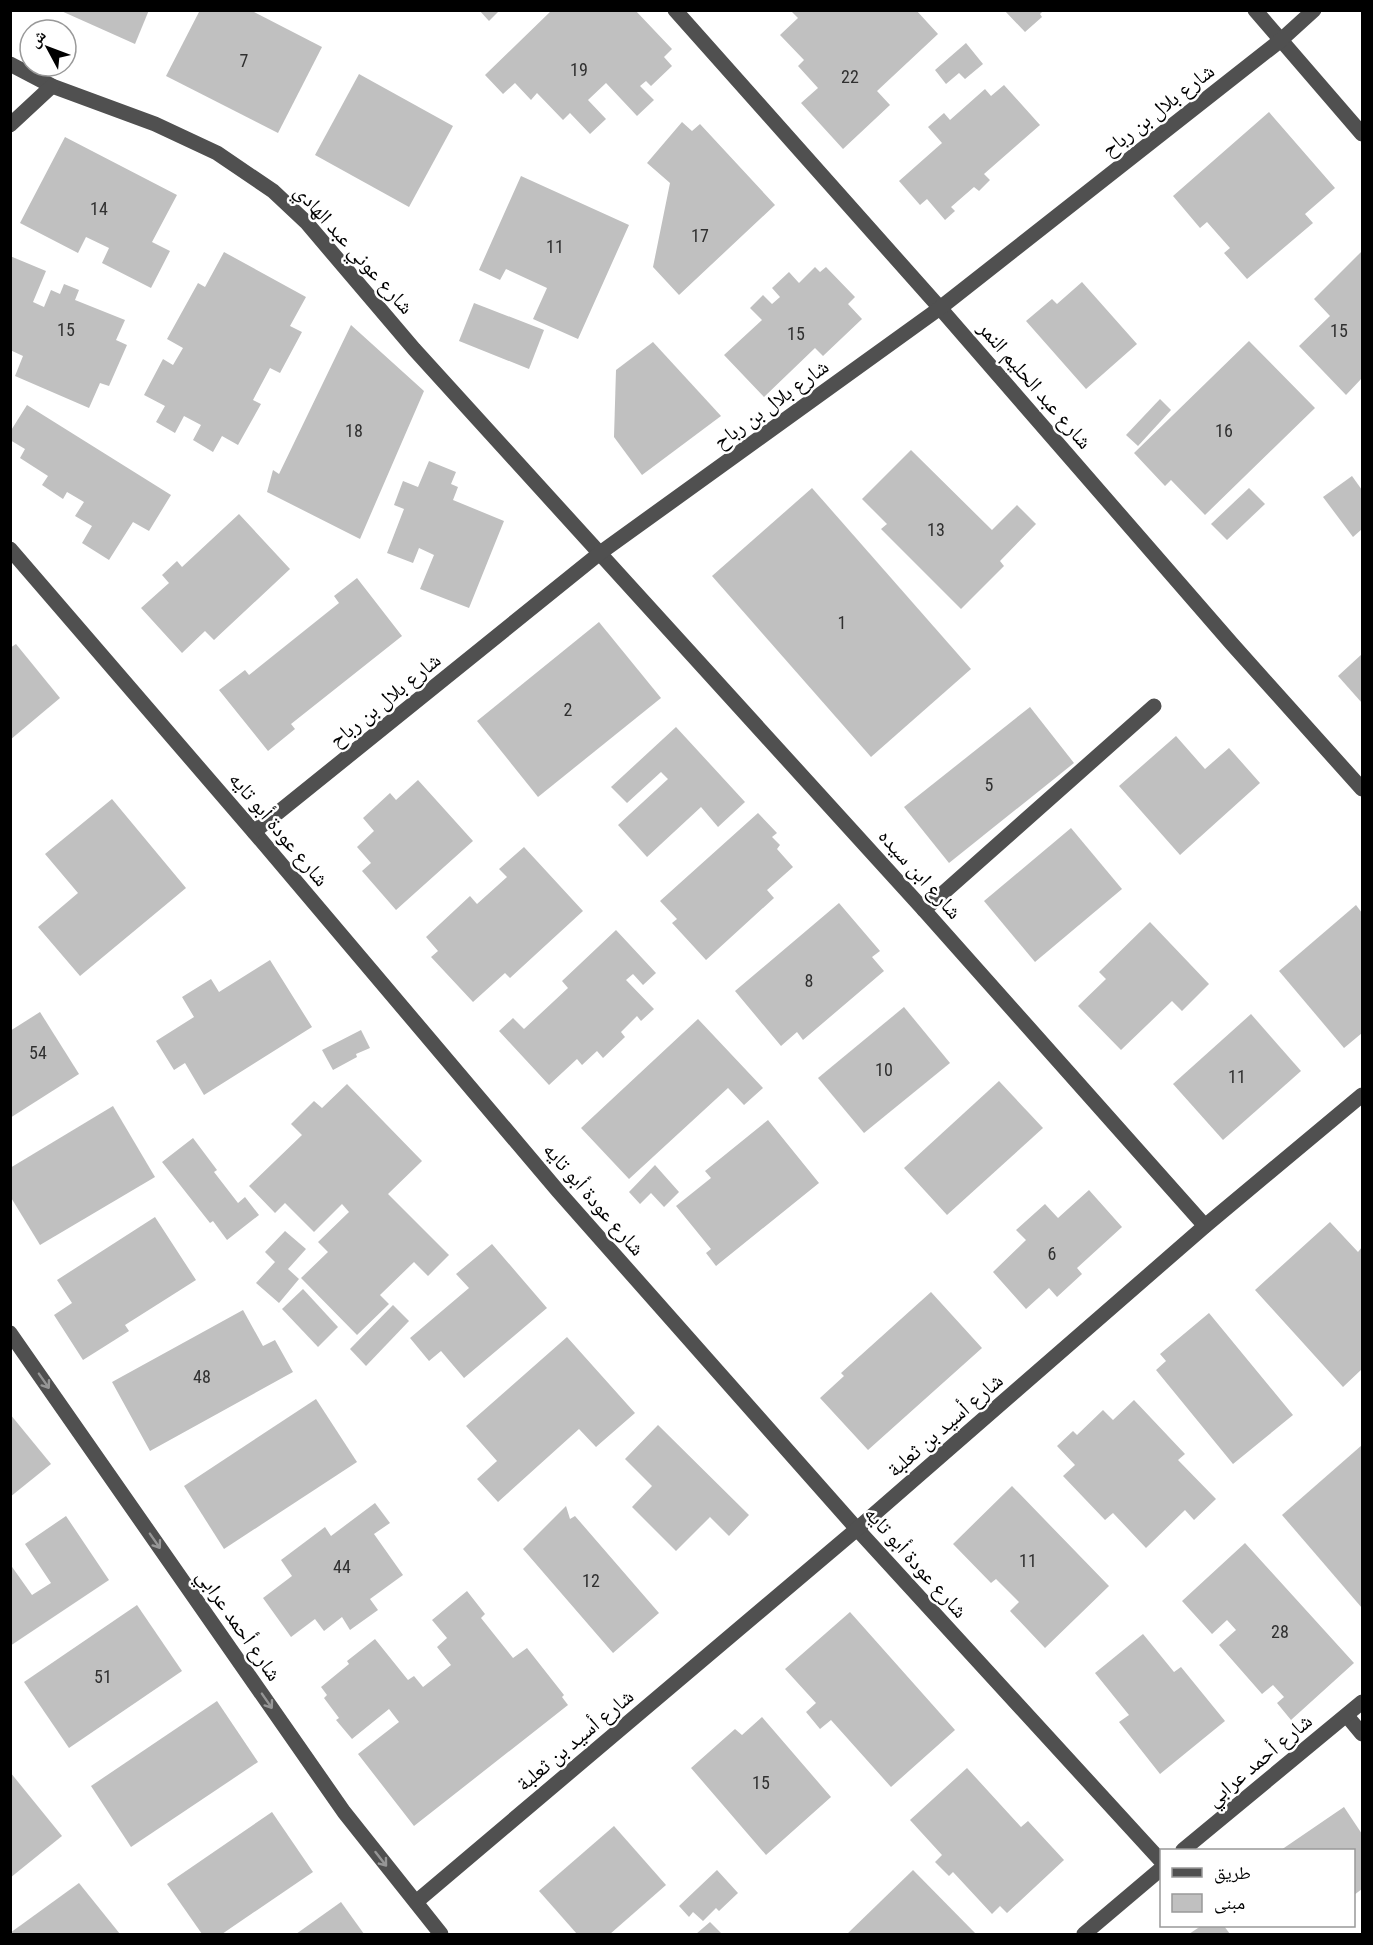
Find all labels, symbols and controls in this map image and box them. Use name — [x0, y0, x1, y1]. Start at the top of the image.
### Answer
north arrow — [18, 18, 78, 78]
text: ش — [24, 26, 50, 51]
house number: 7 — [240, 50, 249, 71]
house number: 19 — [570, 59, 588, 80]
street label: شارع بلال بن رباح — [1097, 59, 1220, 162]
house number: 22 — [841, 66, 859, 87]
street label: شارع عوني عبد الهادي — [286, 179, 419, 322]
house number: 14 — [90, 198, 108, 219]
house number: 17 — [691, 225, 709, 246]
house number: 11 — [546, 236, 564, 257]
street label: شارع عبد الحليم النمر — [971, 316, 1097, 455]
house number: 15 — [57, 319, 75, 340]
house number: 15 — [1330, 320, 1348, 341]
house number: 15 — [787, 323, 805, 344]
street label: شارع بلال بن رباح — [709, 354, 834, 455]
house number: 18 — [345, 420, 363, 441]
house number: 16 — [1215, 420, 1233, 441]
house number: 13 — [927, 519, 945, 540]
house number: 1 — [838, 612, 846, 633]
street label: شارع بلال بن رباح — [325, 648, 446, 753]
house number: 2 — [564, 699, 573, 720]
street label: شارع عودة أبو تايه — [223, 766, 334, 892]
house number: 5 — [985, 774, 994, 795]
street label: شارع ابن سيده — [873, 824, 967, 925]
house number: 8 — [805, 970, 813, 991]
house number: 54 — [29, 1042, 47, 1063]
house number: 10 — [875, 1059, 893, 1080]
house number: 11 — [1228, 1066, 1246, 1087]
street label: شارع عودة أبو تايه — [538, 1137, 650, 1261]
house number: 6 — [1048, 1243, 1056, 1264]
house number: 48 — [193, 1366, 211, 1387]
street label: شارع أسيد بن ثعلبة — [882, 1368, 1008, 1483]
one-way arrow — [38, 1373, 50, 1389]
street label: شارع عودة أبو تايه — [859, 1501, 973, 1623]
one-way arrow — [149, 1533, 161, 1549]
house number: 11 — [1019, 1550, 1037, 1571]
house number: 44 — [333, 1556, 351, 1577]
street label: شارع أحمد عرابي — [188, 1564, 287, 1688]
house number: 12 — [582, 1570, 600, 1591]
house number: 28 — [1271, 1621, 1289, 1642]
house number: 51 — [94, 1666, 112, 1687]
street label: شارع أسيد بن ثعلبة — [511, 1684, 639, 1797]
one-way arrow — [261, 1693, 273, 1709]
street label: شارع أحمد عرابي — [1201, 1708, 1320, 1815]
house number: 15 — [752, 1772, 770, 1793]
legend — [1160, 1849, 1355, 1927]
one-way arrow — [375, 1851, 388, 1867]
text: طريق — [1214, 1862, 1251, 1884]
text: مبنى — [1214, 1892, 1245, 1914]

